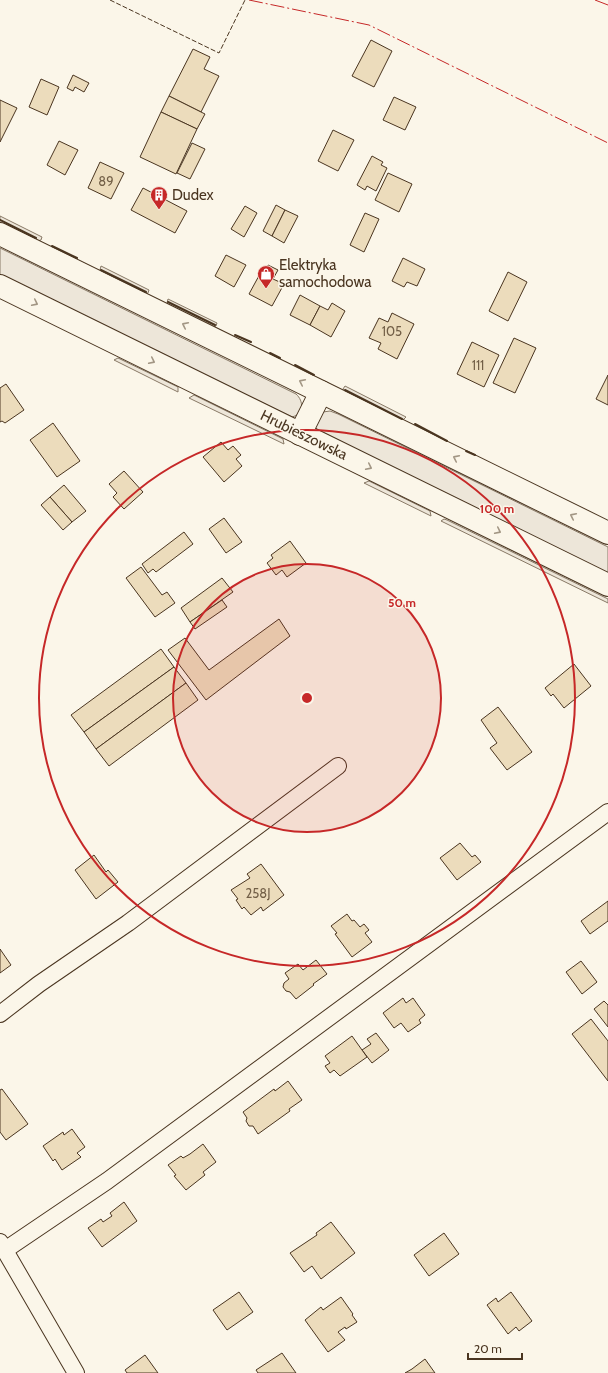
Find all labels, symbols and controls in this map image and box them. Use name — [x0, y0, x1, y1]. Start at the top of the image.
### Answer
house number: 89 — [98, 173, 114, 189]
building icon: Dudex — [149, 185, 169, 210]
place label: Dudex — [172, 186, 214, 204]
place label: Elektryka samochodowa — [279, 256, 372, 291]
shop icon: Elektryka samochodowa — [256, 264, 276, 289]
one-way arrow — [31, 298, 38, 306]
one-way arrow — [182, 322, 190, 330]
house number: 105 — [382, 323, 402, 339]
one-way arrow — [147, 356, 155, 363]
house number: 111 — [472, 357, 484, 373]
one-way arrow — [299, 380, 306, 387]
street label: Hrubieszowska — [258, 406, 351, 464]
one-way arrow — [453, 455, 461, 463]
one-way arrow — [365, 462, 372, 470]
text: 100 m — [480, 501, 514, 516]
one-way arrow — [570, 513, 577, 521]
one-way arrow — [494, 526, 501, 534]
text: 50 m — [388, 595, 416, 610]
centre of rings — [300, 691, 314, 705]
house number: 258J — [245, 885, 271, 901]
scale bar — [468, 1335, 522, 1361]
text: 20 m — [474, 1341, 502, 1356]

